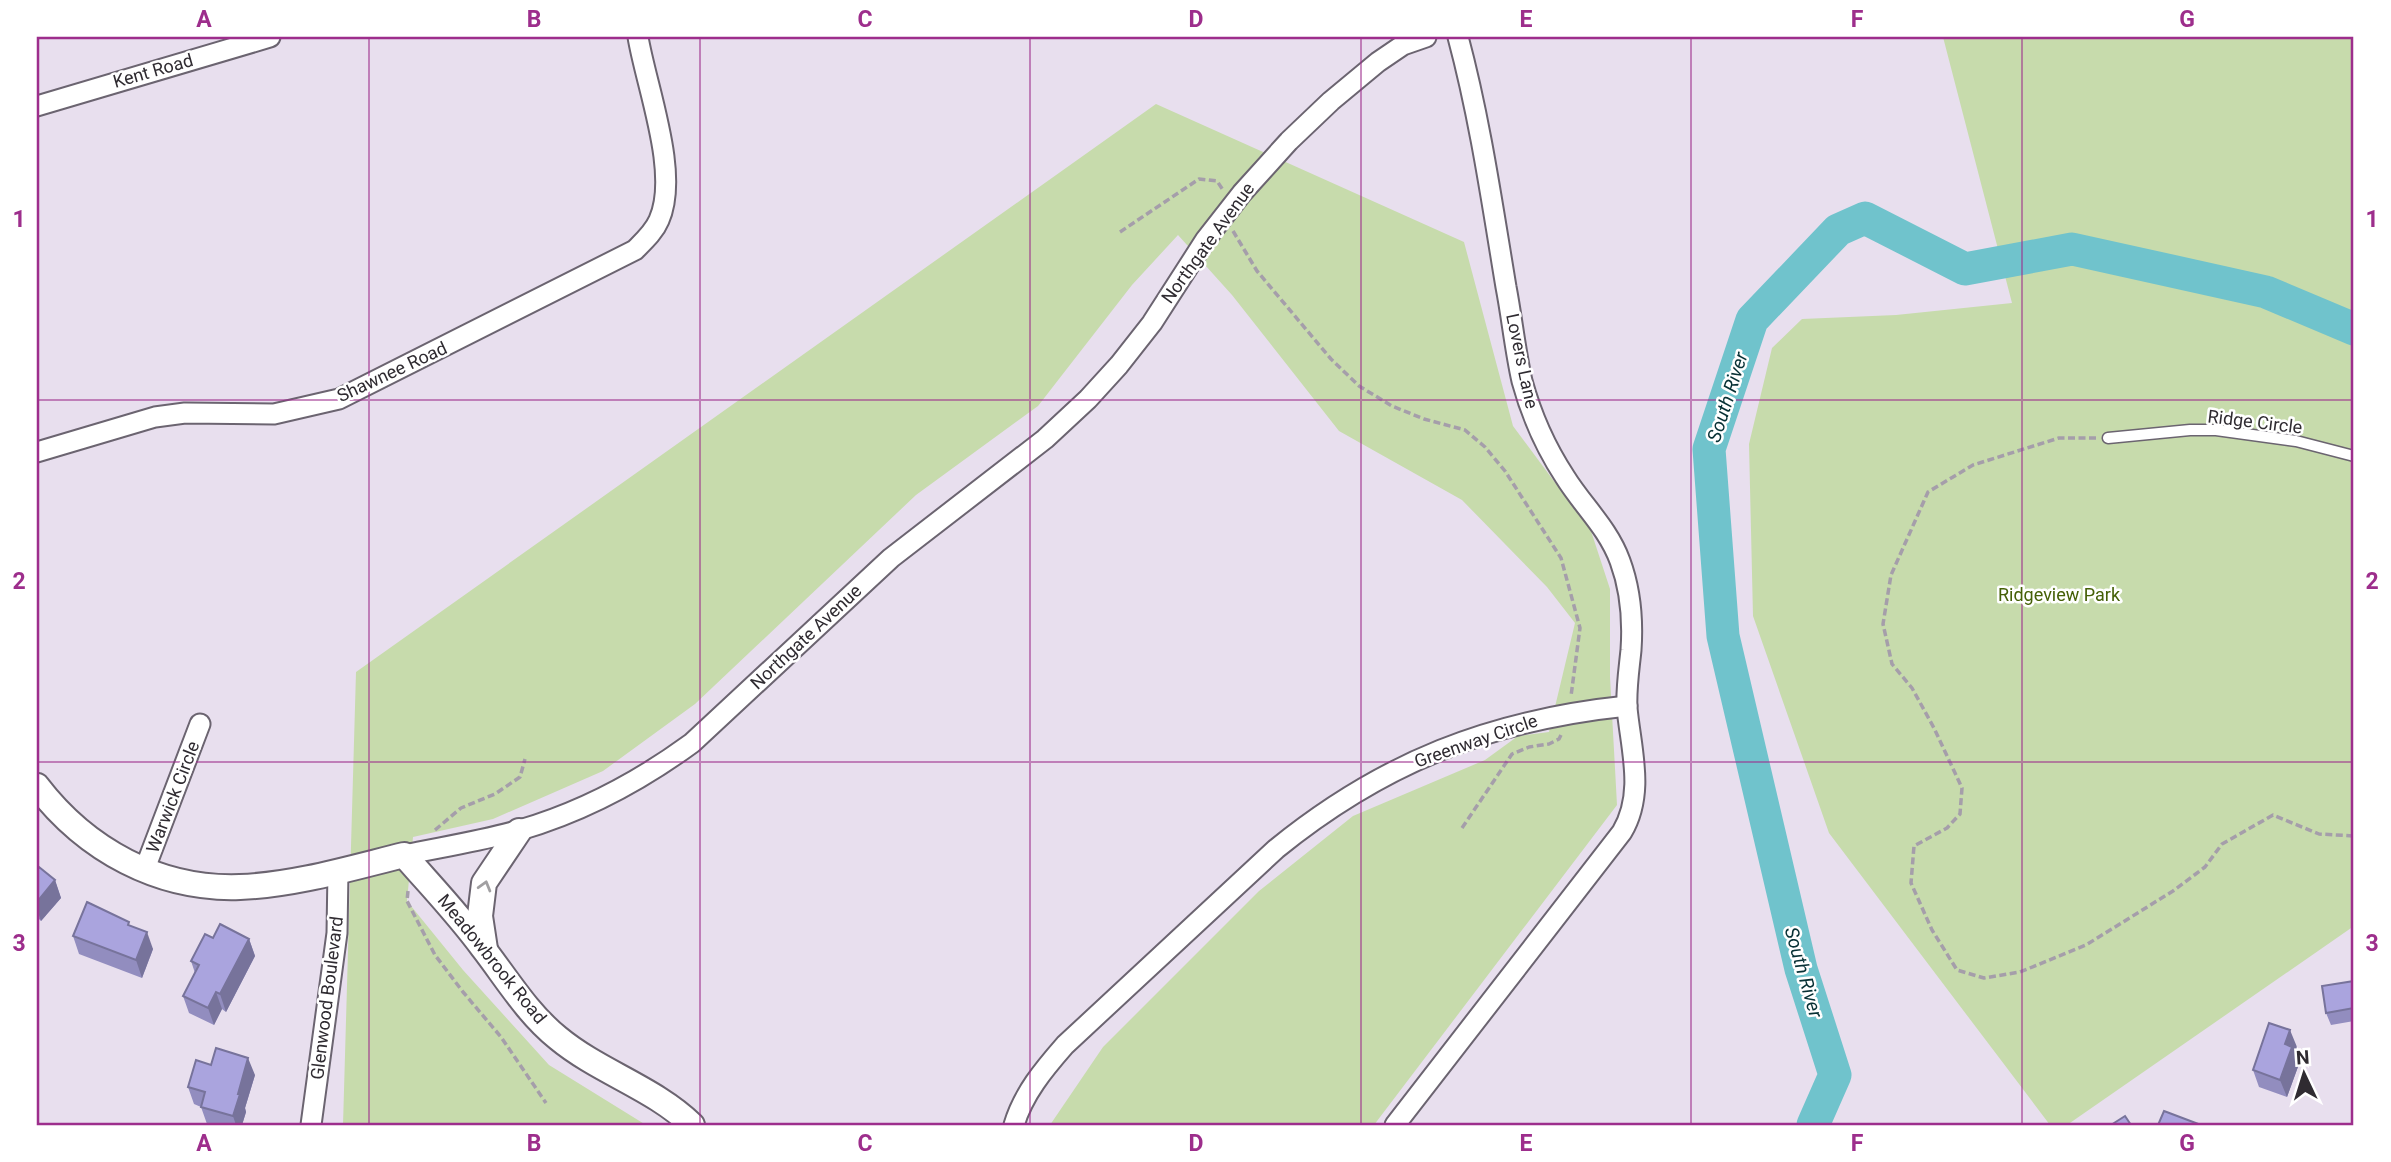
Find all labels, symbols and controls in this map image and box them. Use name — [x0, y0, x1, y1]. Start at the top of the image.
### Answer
text: A — [196, 6, 212, 33]
text: B — [527, 6, 541, 33]
text: C — [857, 6, 873, 33]
text: D — [1189, 6, 1203, 33]
text: E — [1520, 6, 1533, 33]
text: F — [1851, 6, 1864, 33]
text: G — [2179, 6, 2195, 33]
street label: Kent Road — [110, 49, 195, 92]
street label: Northgate Avenue — [1157, 178, 1258, 307]
text: 1 — [12, 206, 26, 233]
text: 1 — [2365, 206, 2379, 233]
street label: Lovers Lane — [1502, 311, 1543, 410]
street label: Shawnee Road — [334, 337, 450, 406]
water label: South River — [1702, 349, 1753, 445]
street label: Ridge Circle — [2207, 405, 2304, 438]
text: 2 — [12, 568, 26, 595]
text: 2 — [2365, 568, 2379, 595]
street label: Northgate Avenue — [746, 580, 866, 693]
park label: Ridgeview Park — [1998, 584, 2121, 605]
street label: Greenway Circle — [1412, 710, 1540, 771]
street label: Warwick Circle — [142, 738, 203, 856]
one-way arrow — [477, 880, 492, 892]
street label: Meadowbrook Road — [434, 890, 551, 1028]
street label: Glenwood Boulevard — [306, 915, 347, 1081]
water label: South River — [1780, 924, 1828, 1021]
text: 3 — [12, 930, 26, 957]
text: 3 — [2365, 930, 2379, 957]
north arrow — [2268, 1040, 2338, 1110]
text: N — [2295, 1046, 2310, 1069]
text: A — [196, 1130, 212, 1157]
text: B — [527, 1130, 541, 1157]
text: C — [857, 1130, 873, 1157]
text: D — [1189, 1130, 1203, 1157]
text: E — [1520, 1130, 1533, 1157]
text: F — [1851, 1130, 1864, 1157]
text: G — [2179, 1130, 2195, 1157]

